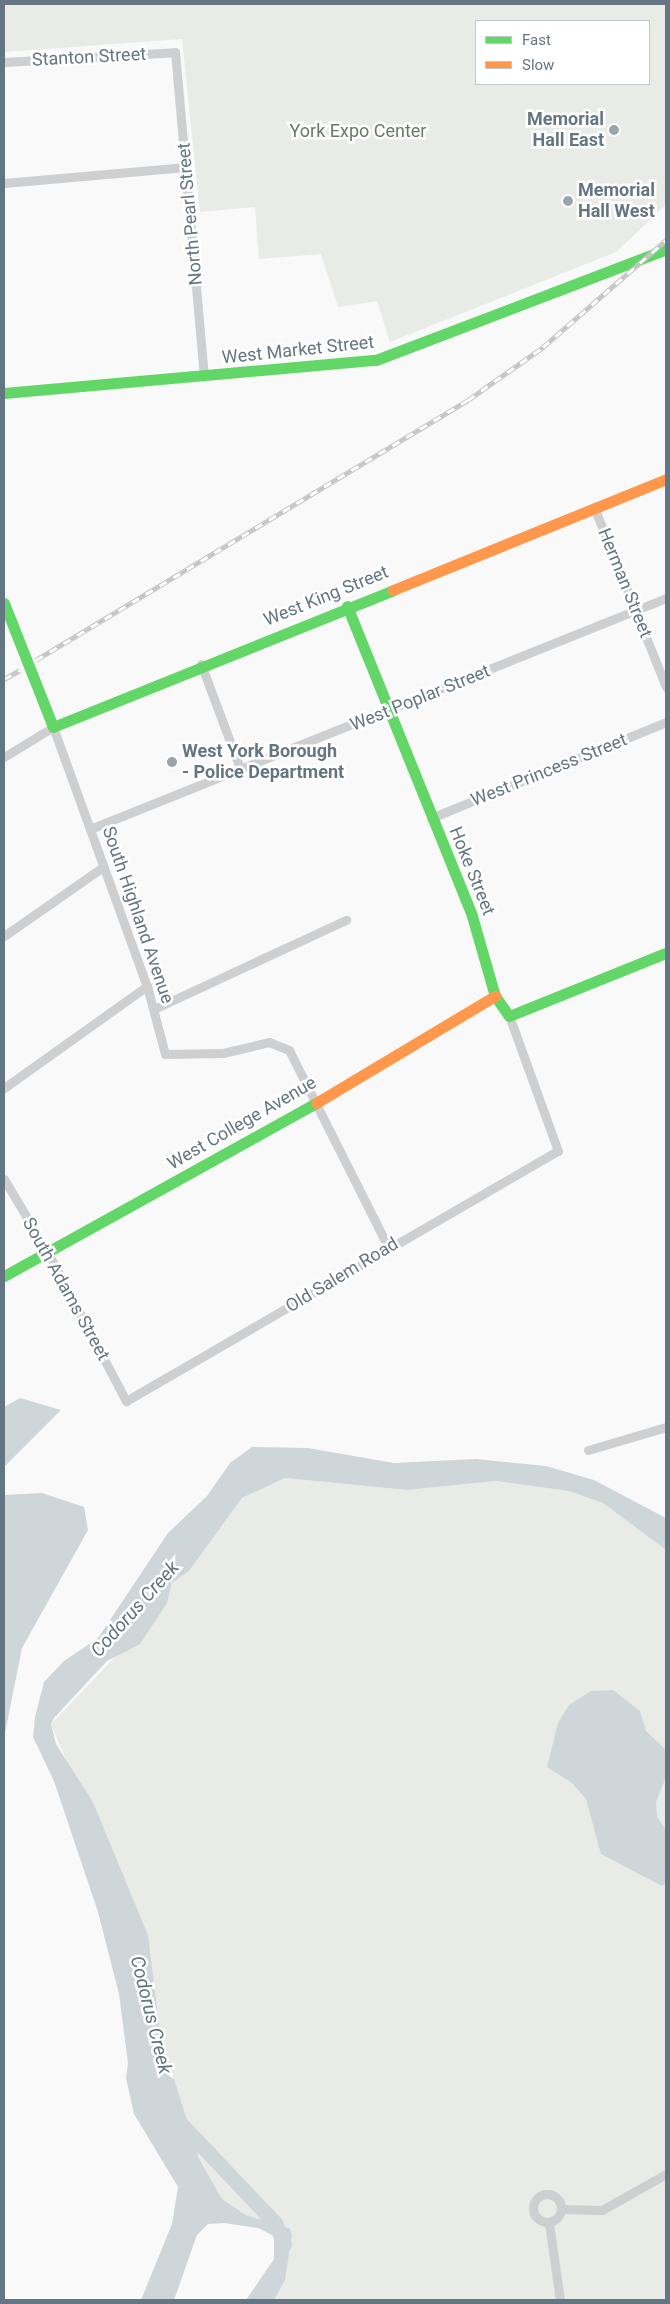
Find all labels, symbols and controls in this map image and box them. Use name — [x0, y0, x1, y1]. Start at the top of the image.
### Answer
legend — [475, 20, 650, 85]
text: Fast — [522, 31, 551, 49]
street label: Stanton Street — [31, 43, 147, 71]
text: Slow — [522, 56, 554, 74]
place label: Memorial Hall East — [527, 109, 604, 152]
park label: York Expo Center — [290, 120, 426, 142]
marker: Memorial Hall East — [608, 124, 620, 136]
street label: North Pearl Street — [173, 142, 207, 286]
place label: Memorial Hall West — [578, 180, 655, 222]
marker: Memorial Hall West — [562, 195, 574, 207]
street label: West Market Street — [221, 331, 375, 369]
street label: Herman Street — [593, 525, 657, 641]
street label: West King Street — [261, 561, 391, 631]
street label: West Poplar Street — [347, 660, 493, 736]
street label: West Princess Street — [468, 729, 630, 811]
place label: West York Borough - Police Department — [182, 741, 344, 784]
marker: West York Borough - Police Department — [166, 756, 178, 768]
street label: South Highland Avenue — [98, 824, 178, 1006]
street label: Hoke Street — [444, 824, 500, 918]
street label: West College Avenue — [164, 1072, 320, 1174]
street label: South Adams Street — [18, 1214, 114, 1364]
street label: Old Salem Road — [282, 1233, 402, 1317]
water label: Codorus Creek — [86, 1556, 184, 1662]
water label: Codorus Creek — [125, 1954, 177, 2076]

